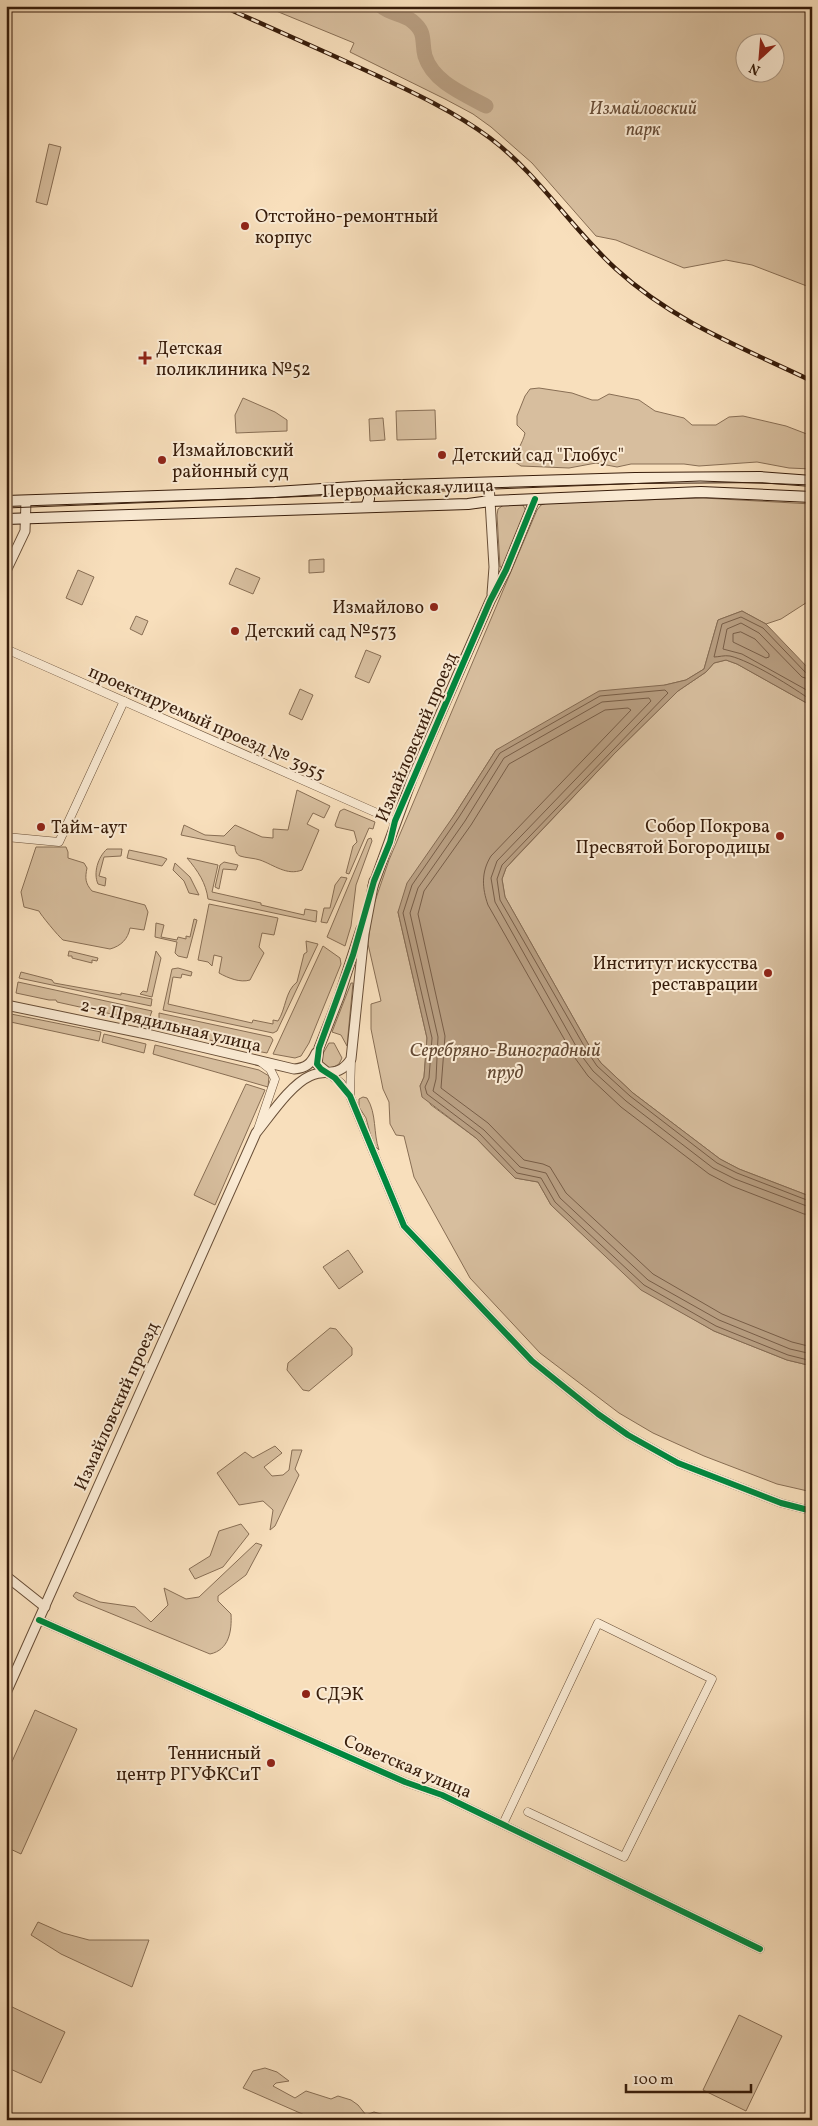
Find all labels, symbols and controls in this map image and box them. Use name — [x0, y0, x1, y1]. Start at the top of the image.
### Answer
north arrow — [736, 32, 786, 82]
text: N — [746, 58, 764, 79]
park label: Измайловский парк — [589, 97, 697, 143]
place label: Отстойно-ремонтный корпус — [255, 205, 438, 251]
marker: Отстойно-ремонтный корпус — [239, 220, 251, 232]
place label: Детская поликлиника №52 — [156, 337, 311, 383]
marker: Детская поликлиника №52 — [138, 351, 152, 365]
place label: Измайловский районный суд — [172, 439, 294, 485]
place label: Детский сад "Глобус" — [452, 444, 624, 469]
marker: Детский сад "Глобус" — [436, 449, 448, 461]
marker: Измайловский районный суд — [156, 454, 168, 466]
street label: Первомайская улица — [322, 474, 494, 505]
place label: Измайлово — [332, 596, 424, 621]
marker: Измайлово — [428, 601, 440, 613]
place label: Детский сад №573 — [245, 620, 397, 645]
marker: Детский сад №573 — [229, 625, 241, 637]
street label: Измайловский проезд — [370, 649, 464, 826]
street label: проектируемый проезд № 3955 — [84, 660, 329, 787]
place label: Собор Покрова Пресвятой Богородицы — [575, 815, 770, 861]
place label: Тайм-аут — [51, 816, 127, 841]
marker: Тайм-аут — [35, 821, 47, 833]
marker: Собор Покрова Пресвятой Богородицы — [774, 830, 786, 842]
place label: Институт искусства реставрации — [593, 952, 758, 998]
marker: Институт искусства реставрации — [762, 967, 774, 979]
street label: 2-я Прядильная улица — [78, 993, 264, 1059]
water label: Серебряно-Виноградный пруд — [409, 1038, 601, 1086]
street label: Измайловский проезд — [69, 1318, 166, 1495]
place label: СДЭК — [316, 1683, 364, 1708]
marker: СДЭК — [300, 1688, 312, 1700]
street label: Советская улица — [339, 1729, 475, 1806]
place label: Теннисный центр РГУФКСиТ — [116, 1742, 261, 1788]
marker: Теннисный центр РГУФКСиТ — [265, 1757, 277, 1769]
scale bar — [626, 2061, 750, 2093]
text: 100 m — [633, 2070, 673, 2091]

